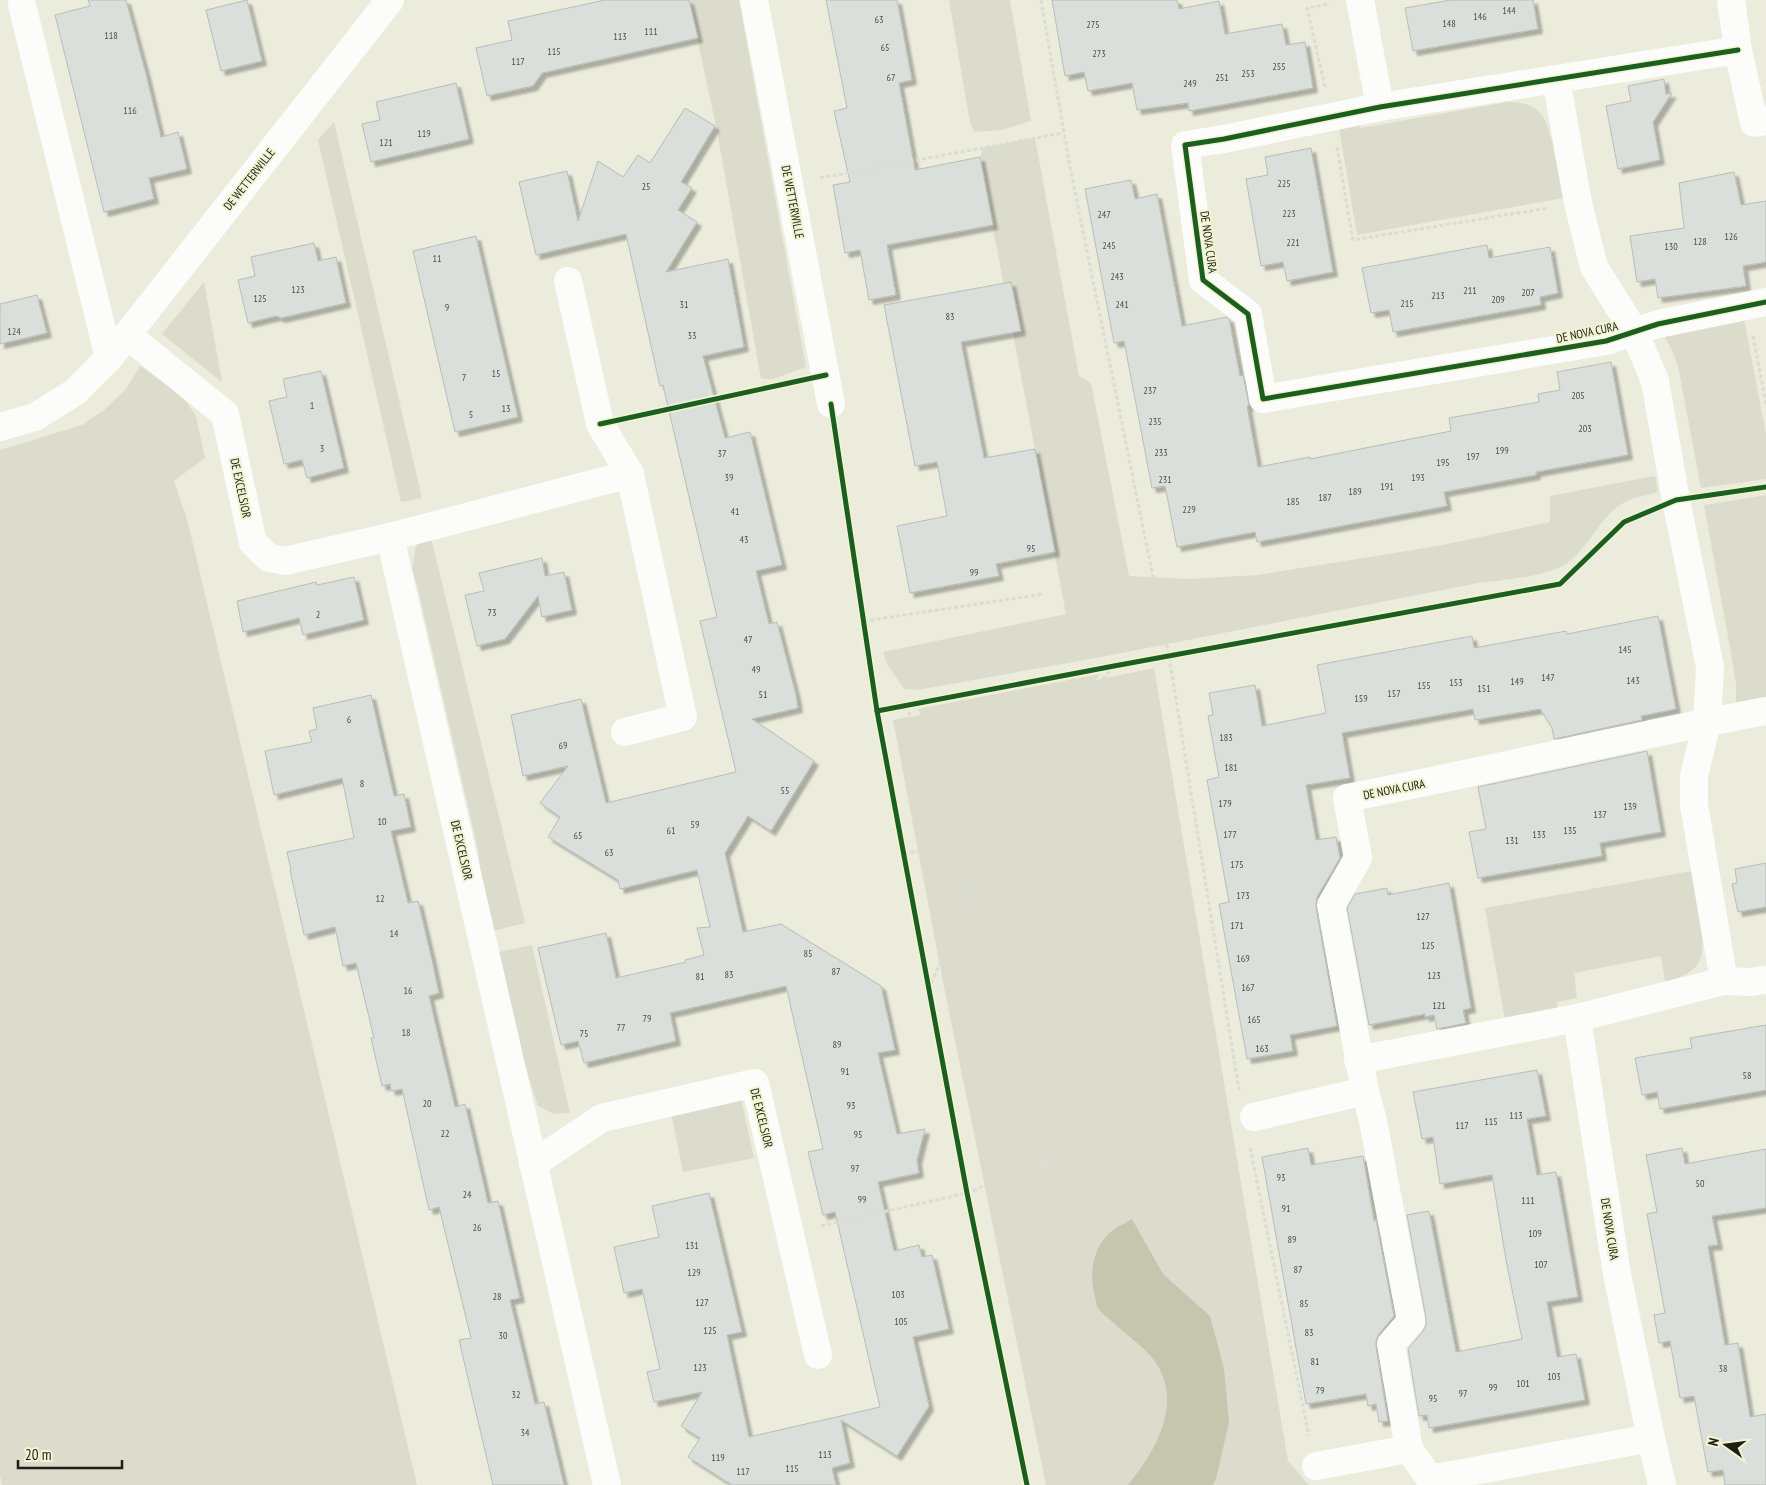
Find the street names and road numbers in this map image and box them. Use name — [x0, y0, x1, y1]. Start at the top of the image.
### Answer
street label: DE WETTERWILLE — [220, 145, 278, 213]
street label: DE WETTERWILLE — [779, 164, 807, 240]
street label: DE NOVA CURA — [1197, 210, 1221, 274]
street label: DE NOVA CURA — [1555, 318, 1619, 346]
street label: DE EXCELSIOR — [227, 457, 255, 520]
street label: DE NOVA CURA — [1362, 776, 1426, 802]
street label: DE EXCELSIOR — [448, 819, 476, 882]
street label: DE EXCELSIOR — [747, 1087, 777, 1150]
street label: DE NOVA CURA — [1598, 1197, 1622, 1261]

